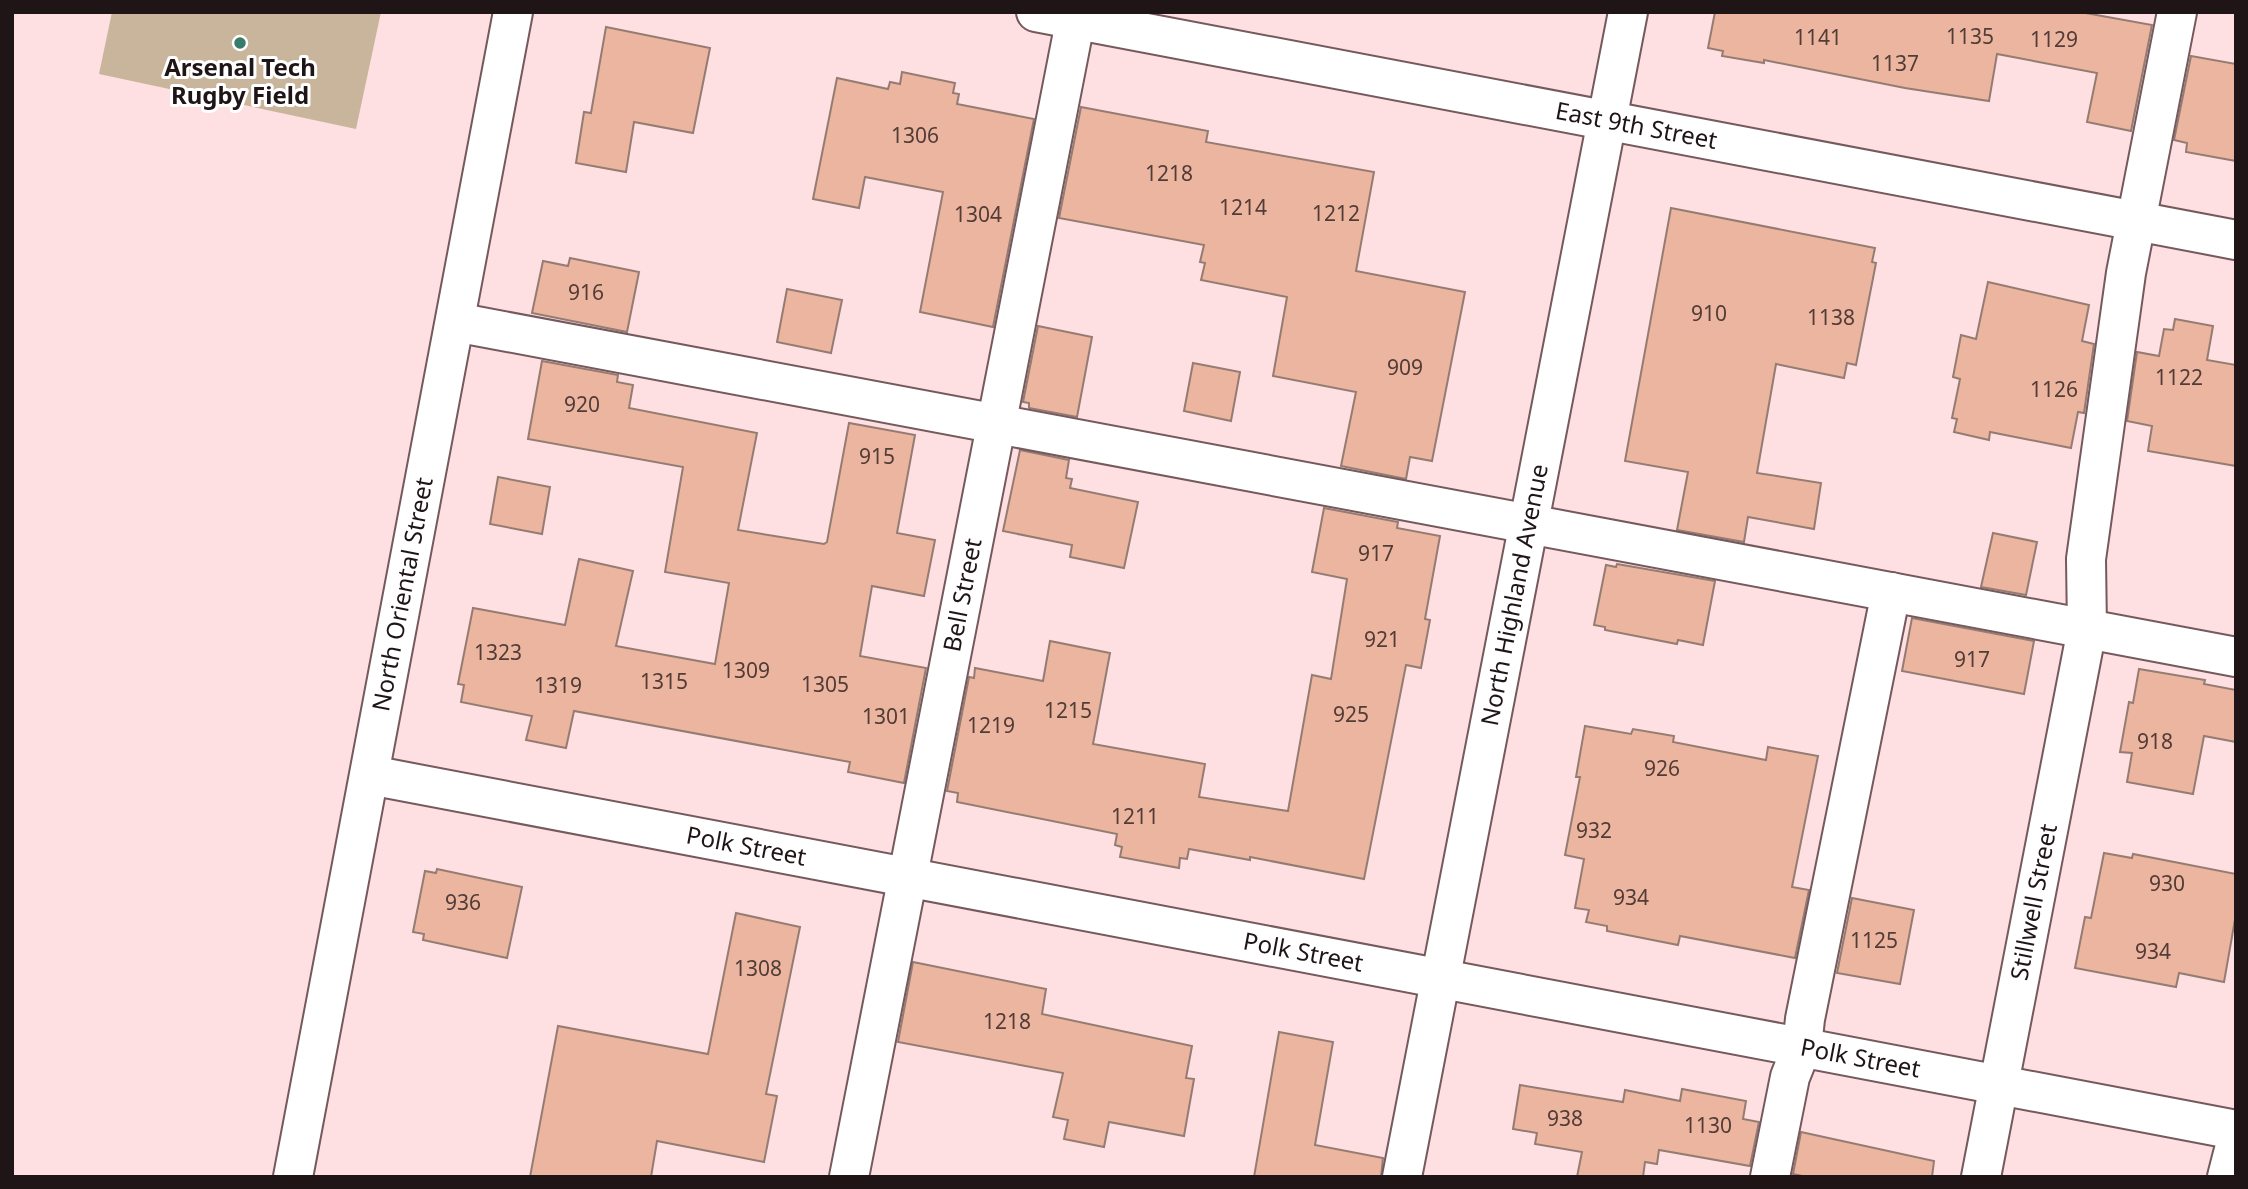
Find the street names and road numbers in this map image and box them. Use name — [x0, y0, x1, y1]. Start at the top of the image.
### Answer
street label: East 9th Street — [1553, 93, 1720, 156]
street label: North Highland Avenue — [1472, 461, 1555, 728]
street label: North Oriental Street — [363, 474, 440, 714]
street label: Bell Street — [934, 535, 989, 654]
street label: Polk Street — [684, 818, 810, 873]
street label: Stillwell Street — [2001, 820, 2064, 983]
street label: Polk Street — [1241, 924, 1367, 979]
street label: Polk Street — [1798, 1029, 1924, 1085]

